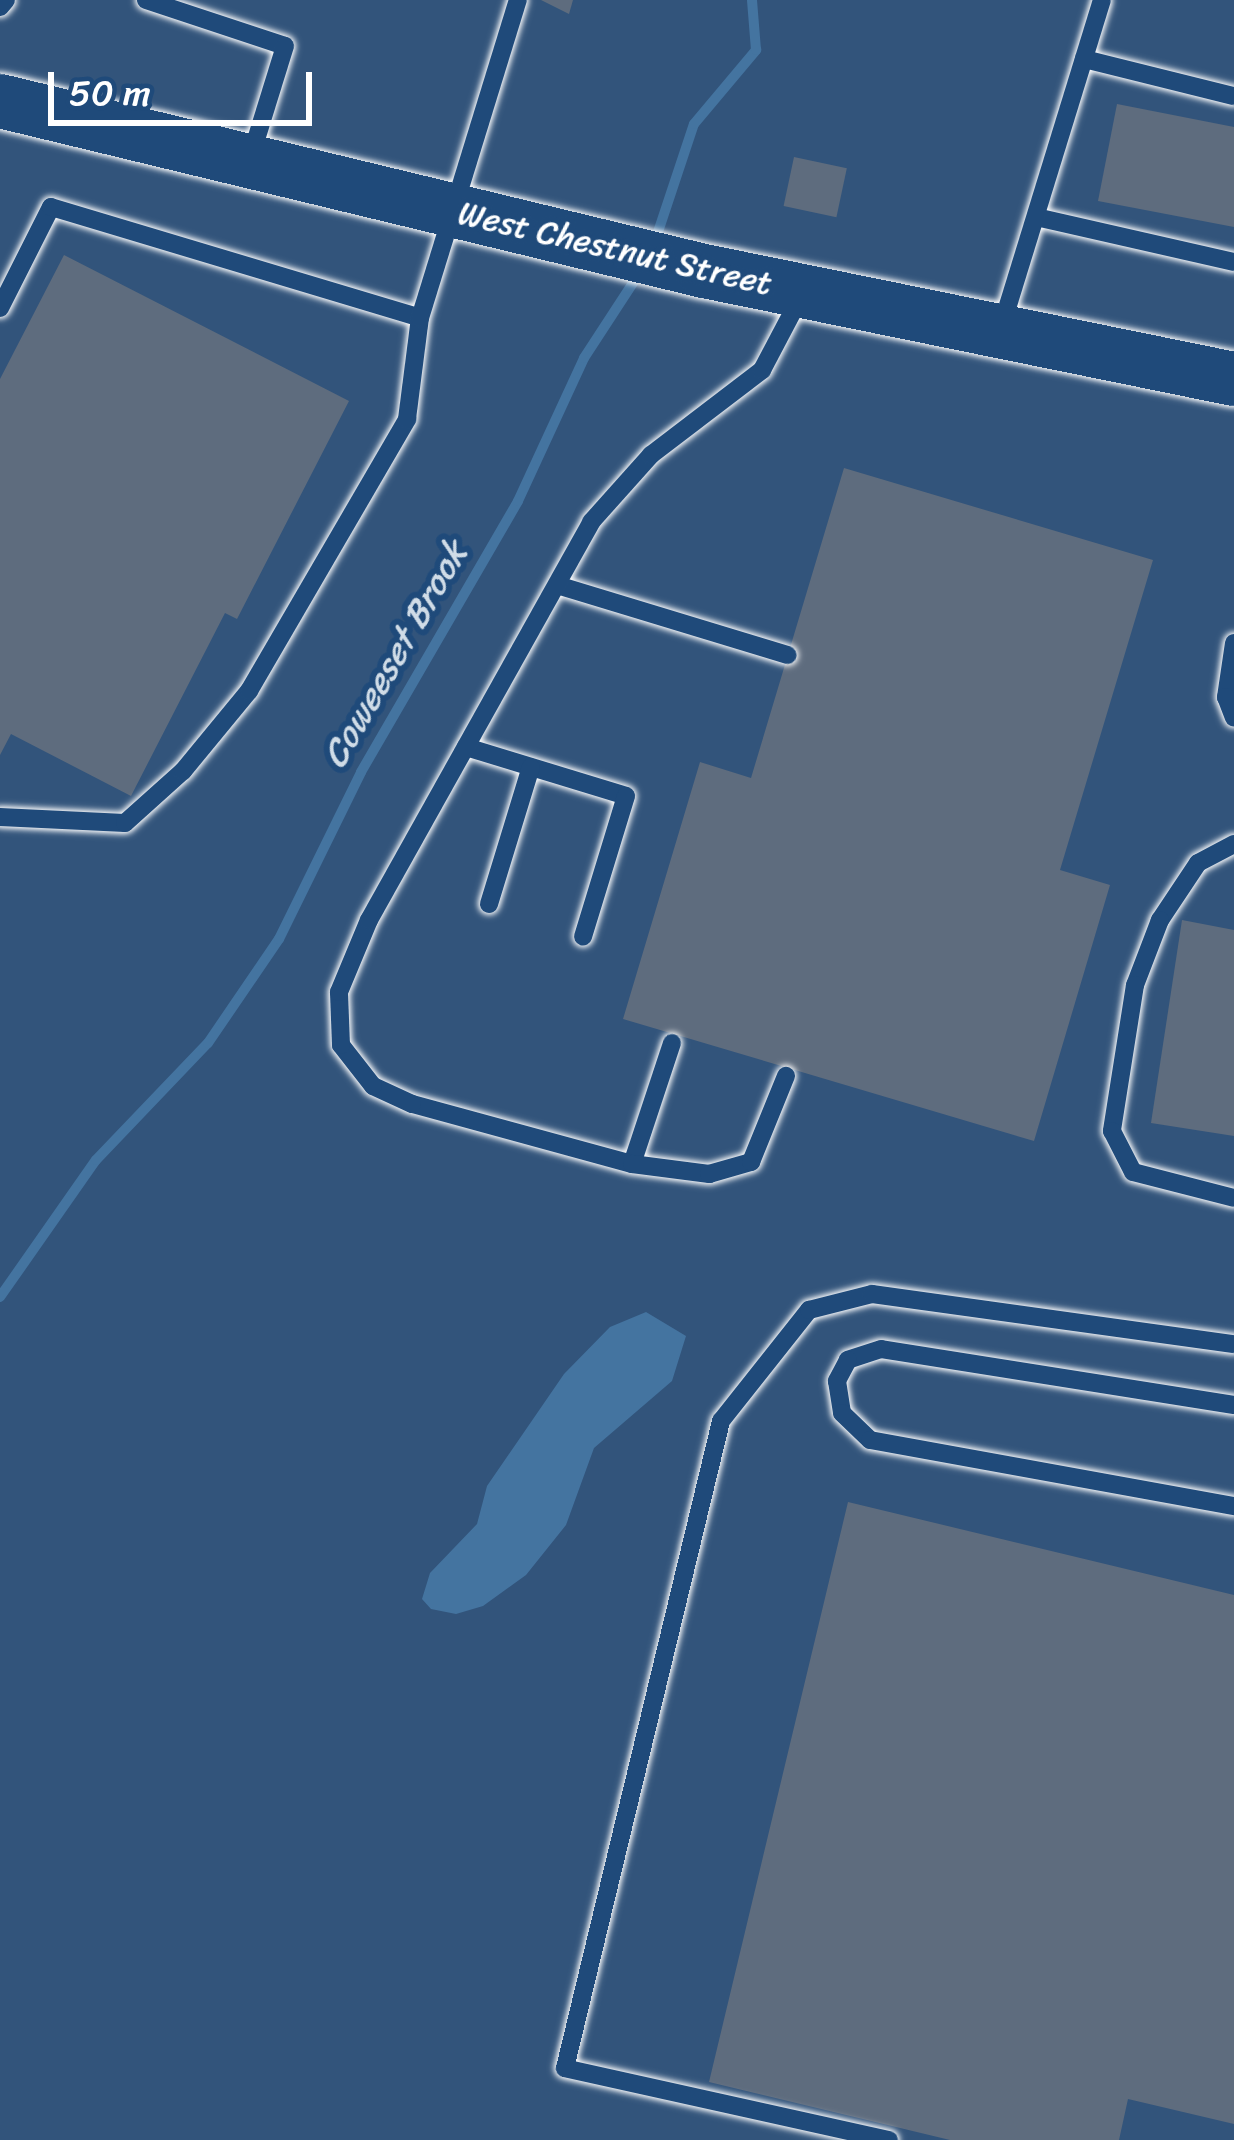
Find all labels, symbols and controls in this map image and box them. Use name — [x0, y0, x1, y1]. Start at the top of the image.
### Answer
scale bar — [54, 48, 318, 122]
text: 50 m — [69, 61, 151, 125]
street label: West Chestnut Street — [455, 194, 775, 304]
water label: Coweeset Brook — [313, 534, 477, 776]

